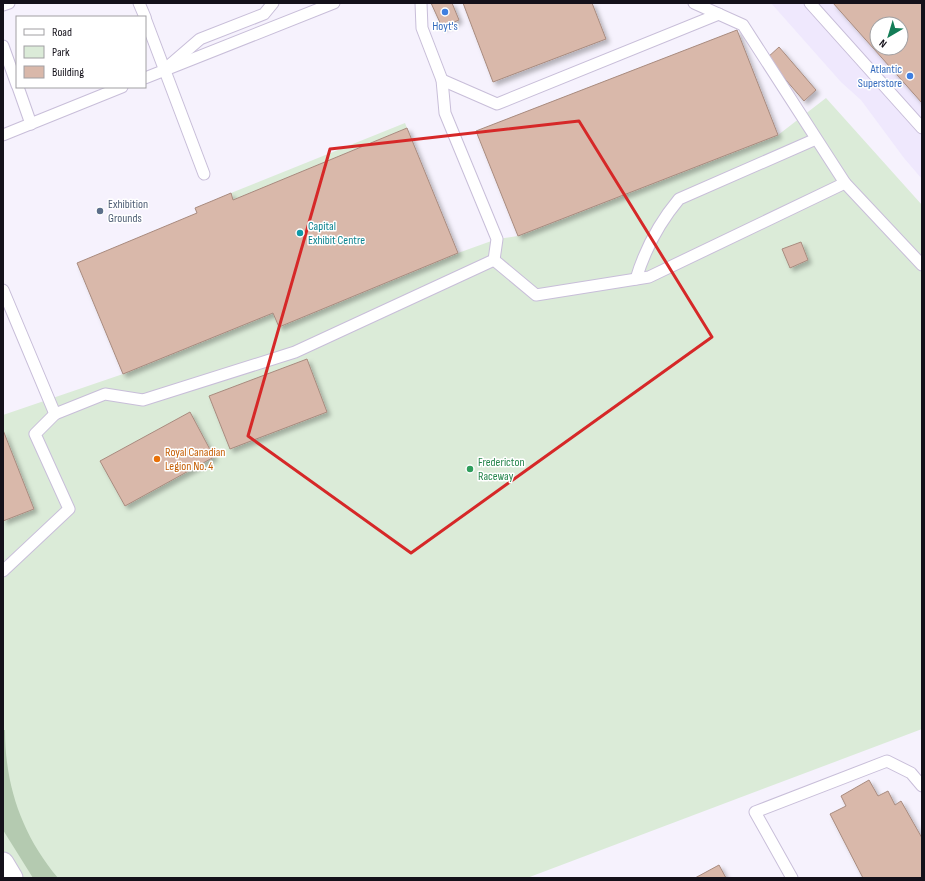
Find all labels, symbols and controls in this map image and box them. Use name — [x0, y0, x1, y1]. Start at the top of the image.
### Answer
marker: Hoyt's — [440, 7, 450, 17]
legend — [16, 16, 146, 88]
north arrow — [869, 16, 909, 56]
place label: Hoyt's — [432, 19, 458, 34]
text: Road — [52, 25, 72, 40]
text: N — [877, 36, 889, 50]
text: Park — [52, 45, 70, 60]
place label: Atlantic Superstore — [858, 62, 902, 91]
text: Building — [52, 65, 84, 80]
marker: Atlantic Superstore — [905, 71, 915, 81]
place label: Exhibition Grounds — [108, 197, 148, 226]
marker: Exhibition Grounds — [95, 206, 105, 216]
place label: Capital Exhibit Centre — [308, 219, 365, 248]
marker: Capital Exhibit Centre — [295, 228, 305, 238]
place label: Royal Canadian Legion No. 4 — [165, 445, 225, 474]
marker: Royal Canadian Legion No. 4 — [152, 454, 162, 464]
place label: Fredericton Raceway — [478, 455, 525, 484]
marker: Fredericton Raceway — [465, 464, 475, 474]

